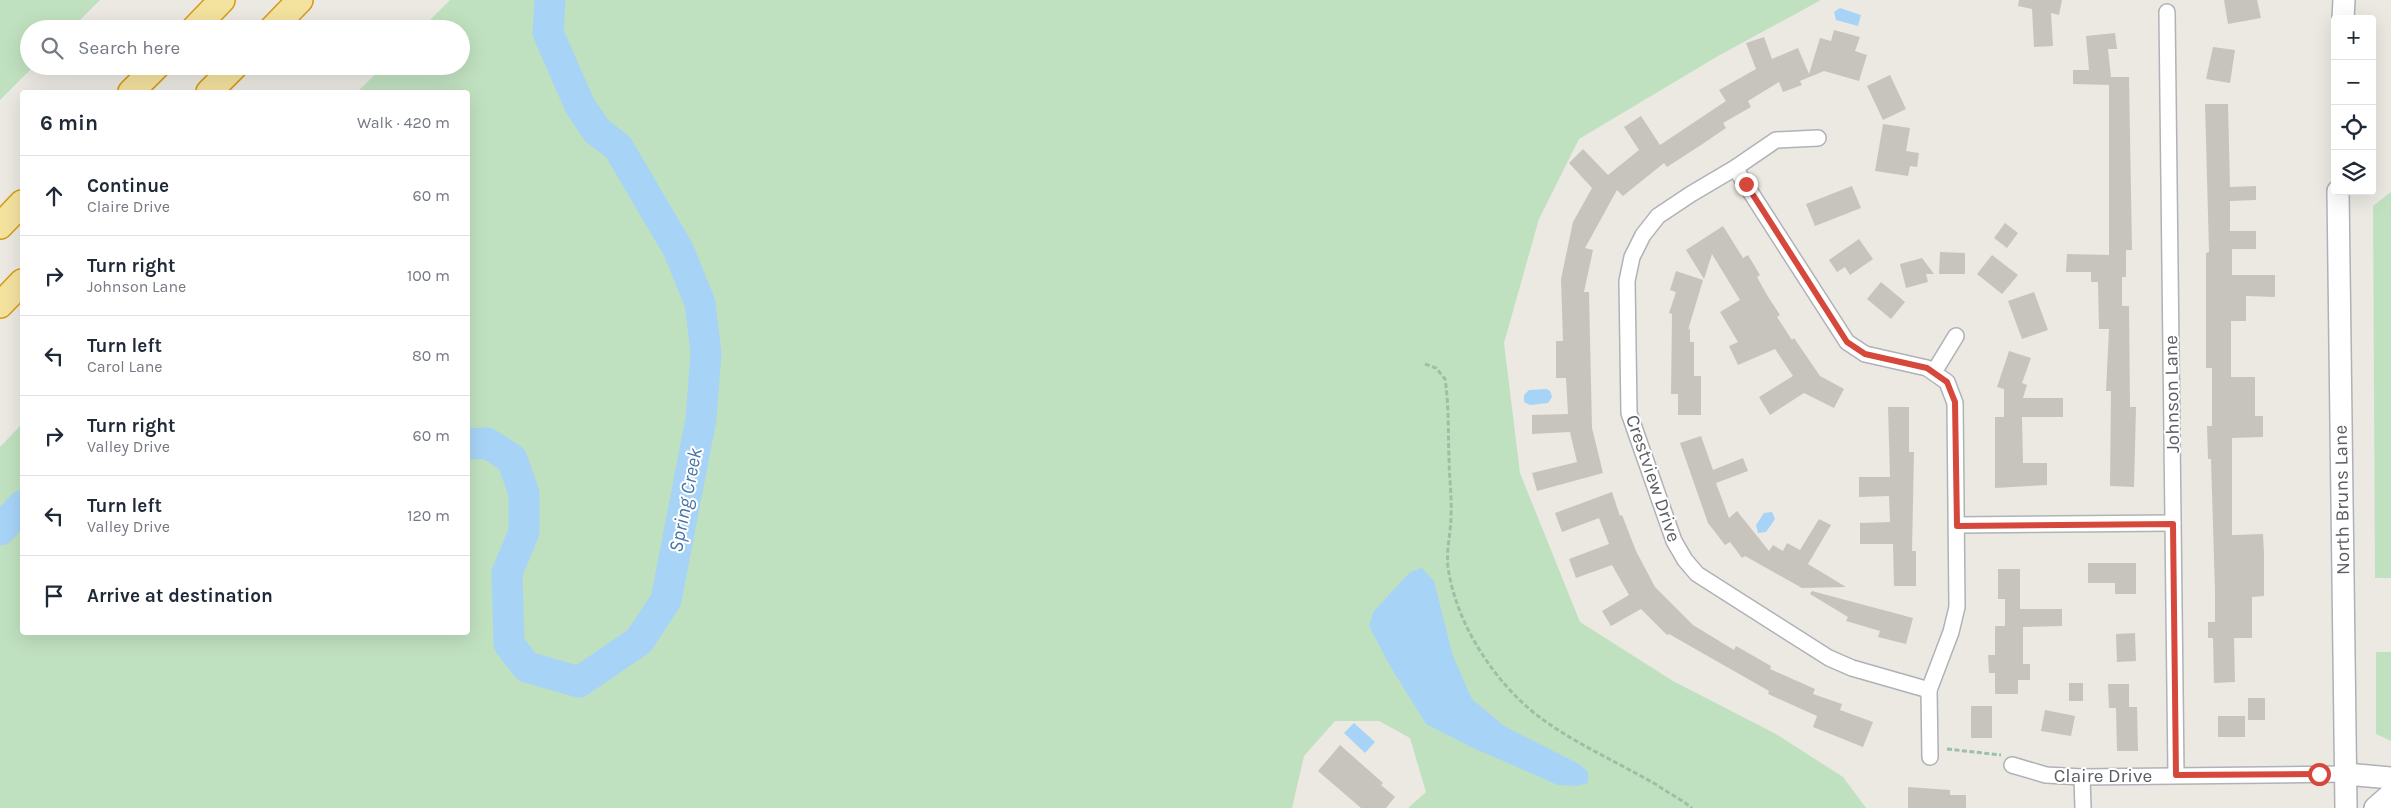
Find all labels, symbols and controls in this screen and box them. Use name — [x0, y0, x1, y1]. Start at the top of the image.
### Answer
map controls — [2331, 15, 2376, 195]
button: + — [2331, 15, 2376, 60]
search box — [20, 20, 470, 75]
icon: search — [38, 34, 66, 62]
text: Search here — [78, 37, 180, 59]
button: − — [2331, 60, 2376, 105]
button: locate — [2331, 105, 2376, 150]
text: 6 min — [40, 111, 98, 135]
text: Walk · 420 m — [357, 113, 450, 132]
button: layers — [2331, 150, 2376, 195]
route end — [1735, 173, 1758, 196]
text: Continue — [87, 175, 169, 197]
icon: ahead — [40, 182, 68, 210]
text: 60 m — [413, 186, 450, 205]
text: Claire Drive — [87, 197, 170, 216]
text: Turn right — [87, 255, 176, 277]
icon: right — [40, 262, 68, 290]
text: 100 m — [407, 266, 450, 285]
text: Johnson Lane — [87, 277, 186, 296]
text: Turn left — [87, 335, 162, 357]
street label: Johnson Lane — [2160, 335, 2184, 453]
icon: left — [40, 342, 68, 370]
text: 80 m — [412, 346, 450, 365]
text: Carol Lane — [87, 357, 163, 376]
street label: Crestview Drive — [1621, 412, 1685, 545]
text: Turn right — [87, 415, 176, 437]
icon: right — [40, 422, 68, 450]
street label: North Bruns Lane — [2330, 425, 2354, 575]
text: 60 m — [413, 426, 450, 445]
text: Valley Drive — [87, 437, 170, 456]
water label: Spring Creek — [664, 445, 707, 554]
text: Turn left — [87, 495, 162, 517]
icon: left — [40, 502, 68, 530]
text: 120 m — [407, 506, 450, 525]
text: Valley Drive — [87, 517, 170, 536]
icon: arrive — [40, 582, 68, 610]
text: Arrive at destination — [87, 585, 273, 607]
route start — [2308, 763, 2331, 786]
street label: Claire Drive — [2054, 765, 2152, 787]

